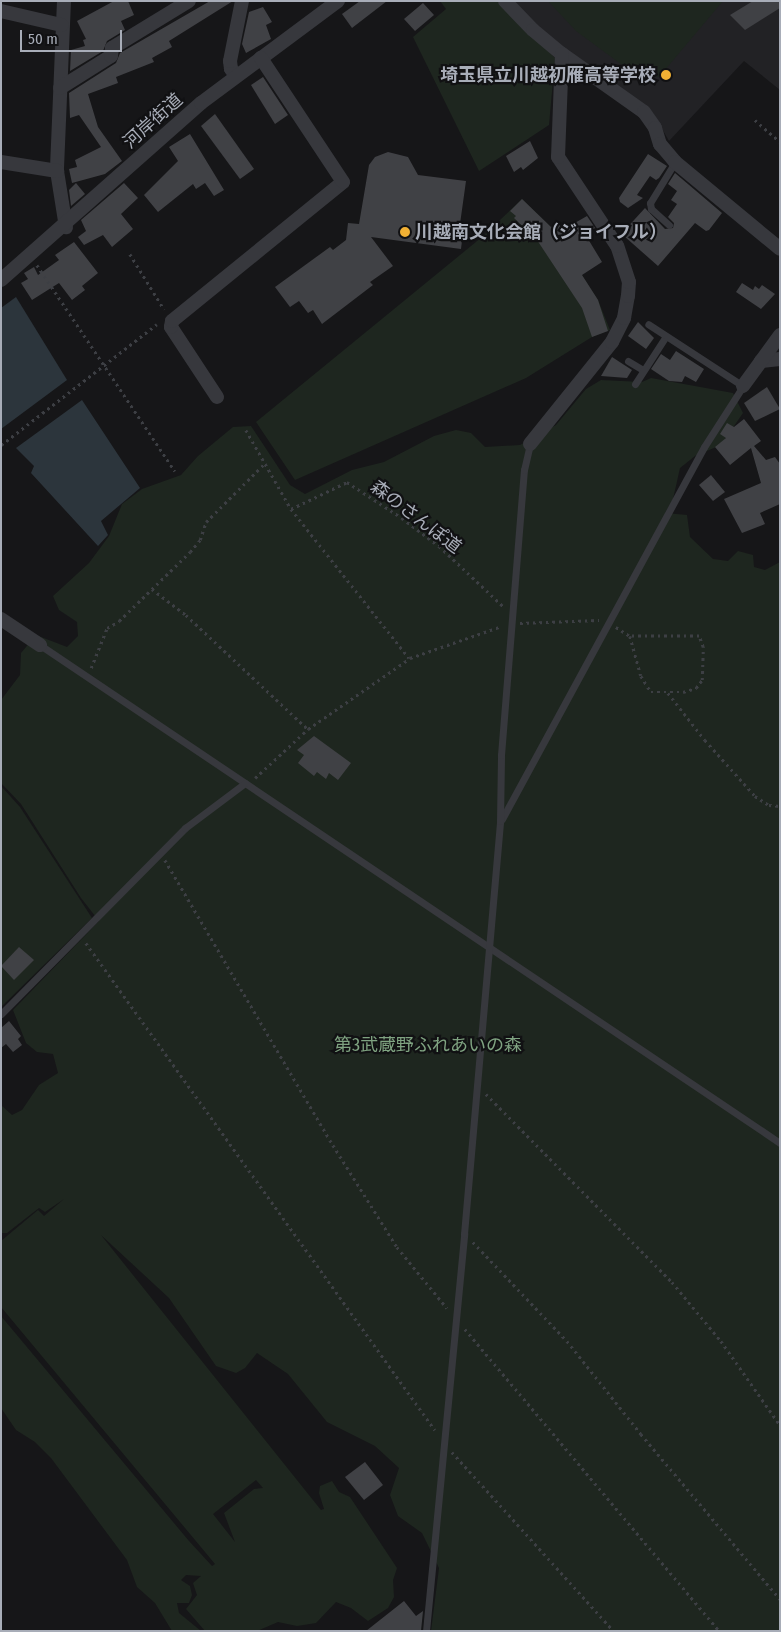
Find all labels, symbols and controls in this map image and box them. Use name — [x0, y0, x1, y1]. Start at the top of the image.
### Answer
scale bar — [22, 20, 125, 52]
text: 50 m — [28, 30, 58, 48]
place label: 埼玉県立川越初雁高等学校 — [440, 64, 656, 86]
marker: 埼玉県立川越初雁高等学校 — [660, 69, 672, 81]
street label: 河岸街道 — [119, 89, 187, 153]
place label: 川越南文化会館（ジョイフル） — [415, 221, 667, 243]
marker: 川越南文化会館（ジョイフル） — [399, 226, 411, 238]
street label: 森のさんぽ道 — [366, 476, 466, 558]
park label: 第3武蔵野ふれあいの森 — [334, 1034, 522, 1056]

